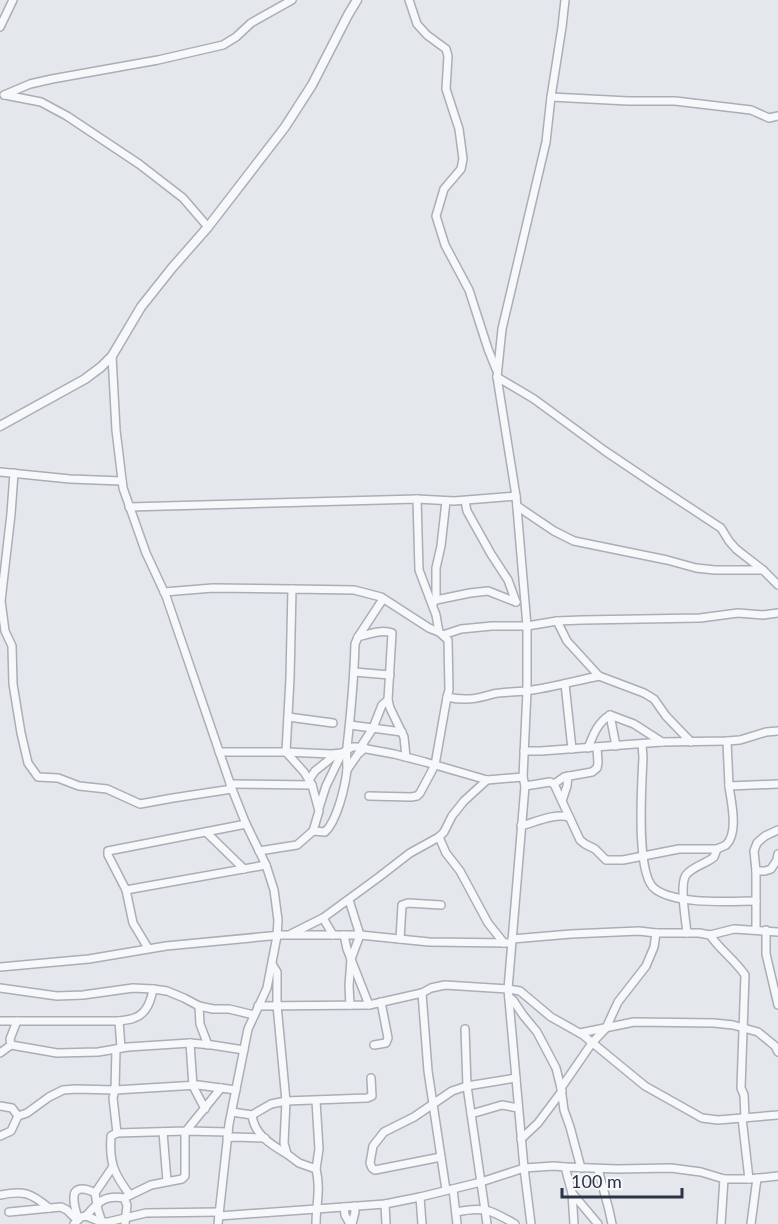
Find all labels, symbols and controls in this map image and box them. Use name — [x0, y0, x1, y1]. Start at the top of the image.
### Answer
scale bar — [562, 1161, 682, 1199]
text: 100 m — [571, 1170, 622, 1192]

